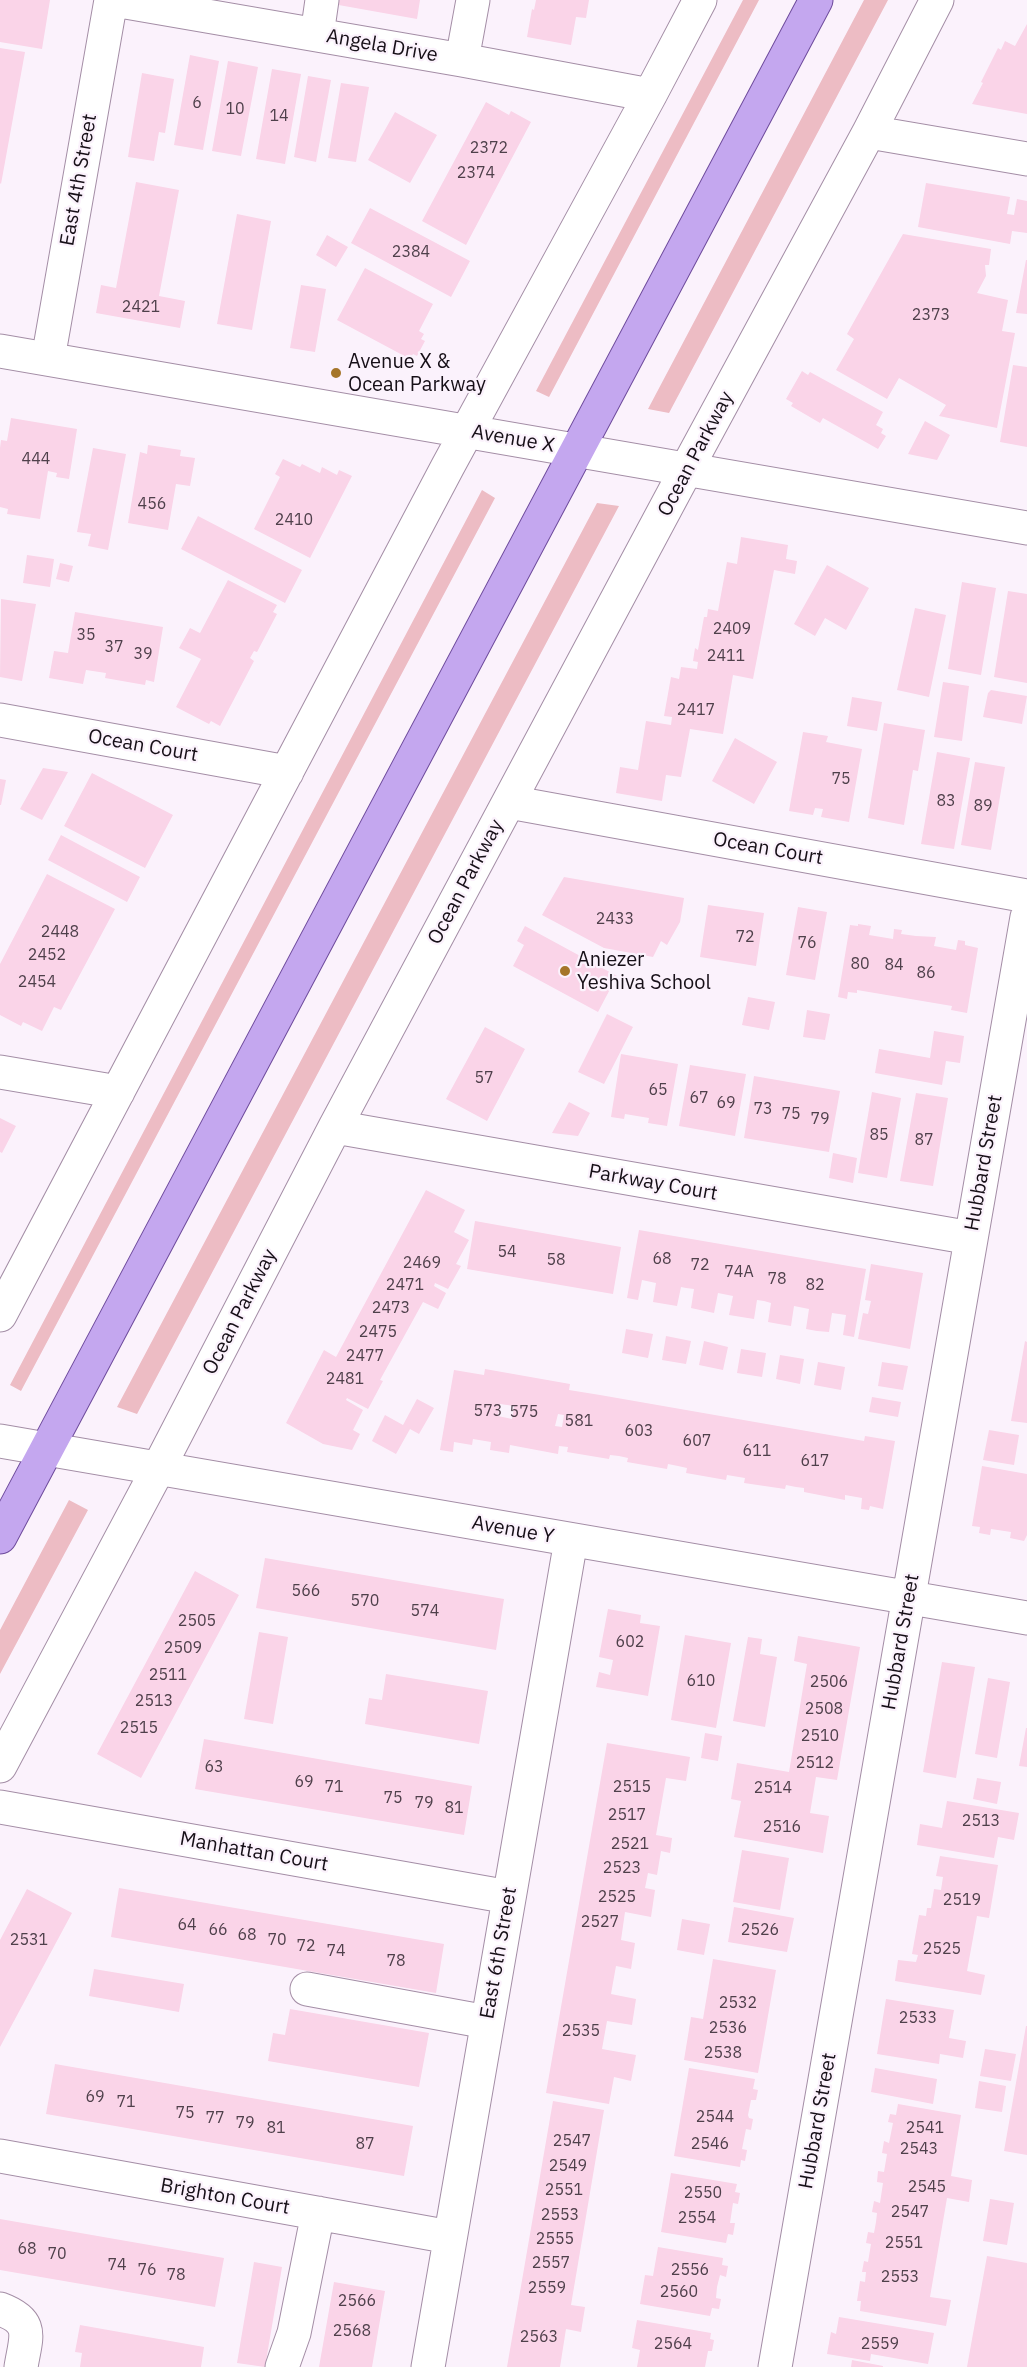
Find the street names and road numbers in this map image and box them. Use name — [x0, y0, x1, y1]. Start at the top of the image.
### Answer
street label: Angela Drive — [324, 24, 440, 68]
street label: East 4th Street — [56, 112, 102, 248]
street label: Ocean Parkway — [653, 387, 739, 521]
street label: Avenue X — [470, 420, 556, 458]
street label: Ocean Court — [86, 725, 200, 767]
street label: Ocean Parkway — [423, 815, 509, 949]
street label: Ocean Court — [711, 828, 825, 870]
street label: Hubbard Street — [960, 1093, 1008, 1233]
street label: Parkway Court — [587, 1160, 719, 1206]
street label: Ocean Parkway — [198, 1245, 282, 1379]
street label: Avenue Y — [470, 1511, 556, 1549]
street label: Hubbard Street — [877, 1572, 925, 1712]
street label: Manhattan Court — [178, 1827, 330, 1877]
street label: East 6th Street — [476, 1885, 522, 2021]
street label: Hubbard Street — [794, 2051, 842, 2191]
street label: Brighton Court — [158, 2174, 292, 2220]

